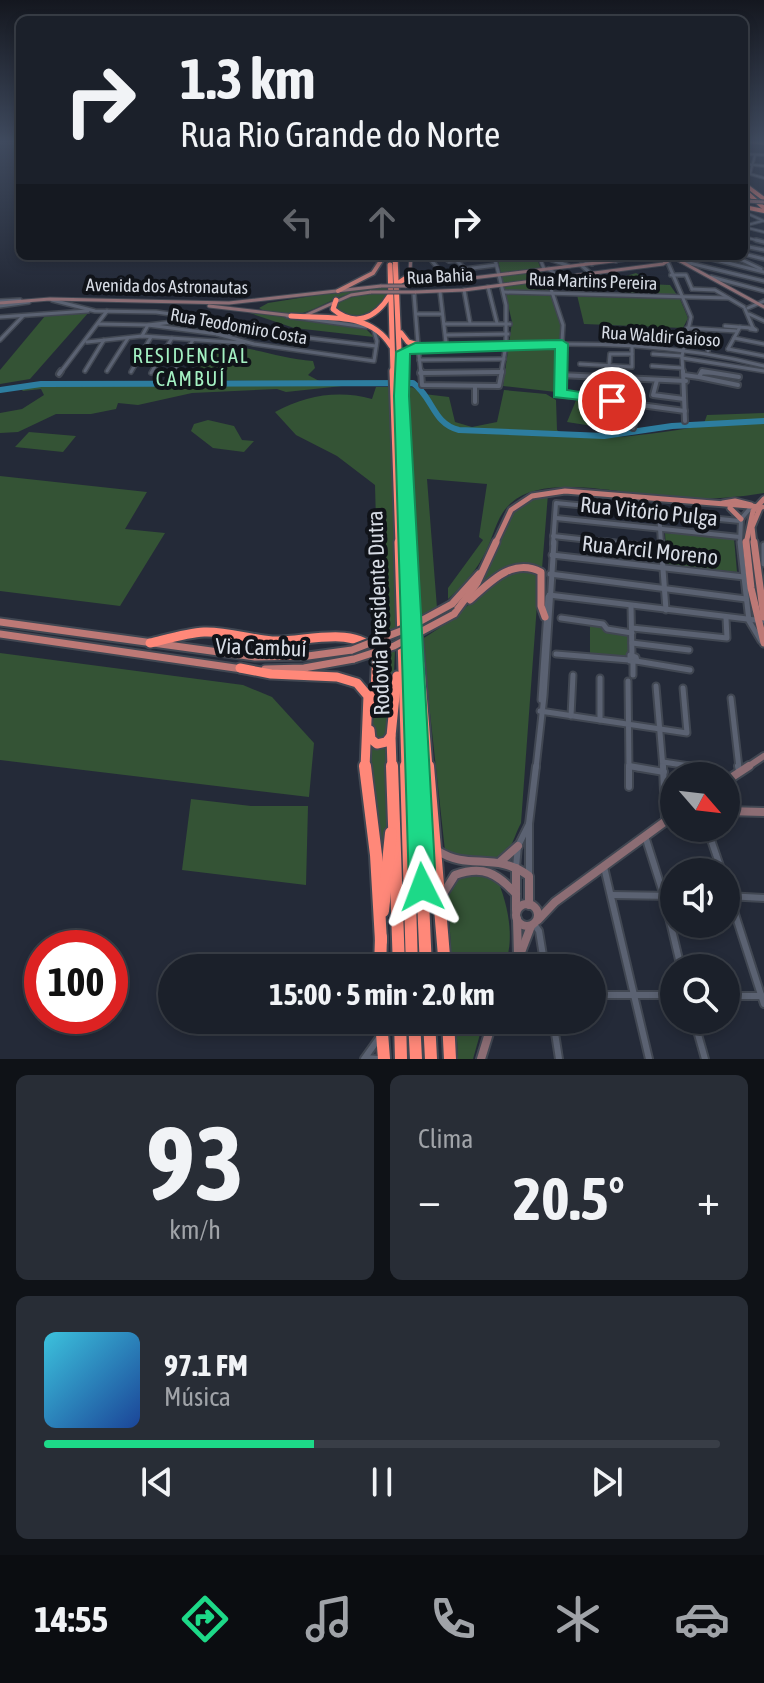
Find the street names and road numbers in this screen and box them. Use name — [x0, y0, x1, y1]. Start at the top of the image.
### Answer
street label: Rua Bahia — [406, 264, 474, 288]
street label: Rua Martins Pereira — [528, 268, 658, 294]
street label: Avenida dos Astronautas — [86, 274, 248, 298]
street label: Rua Teodomiro Costa — [169, 304, 309, 348]
street label: Rua Waldir Gaioso — [601, 321, 721, 351]
street label: Rua Vitório Pulga — [579, 491, 719, 531]
street label: Rodovia Presidente Dutra — [361, 510, 395, 716]
street label: Rua Arcil Moreno — [581, 530, 719, 570]
street label: Via Cambuí — [215, 632, 307, 662]

